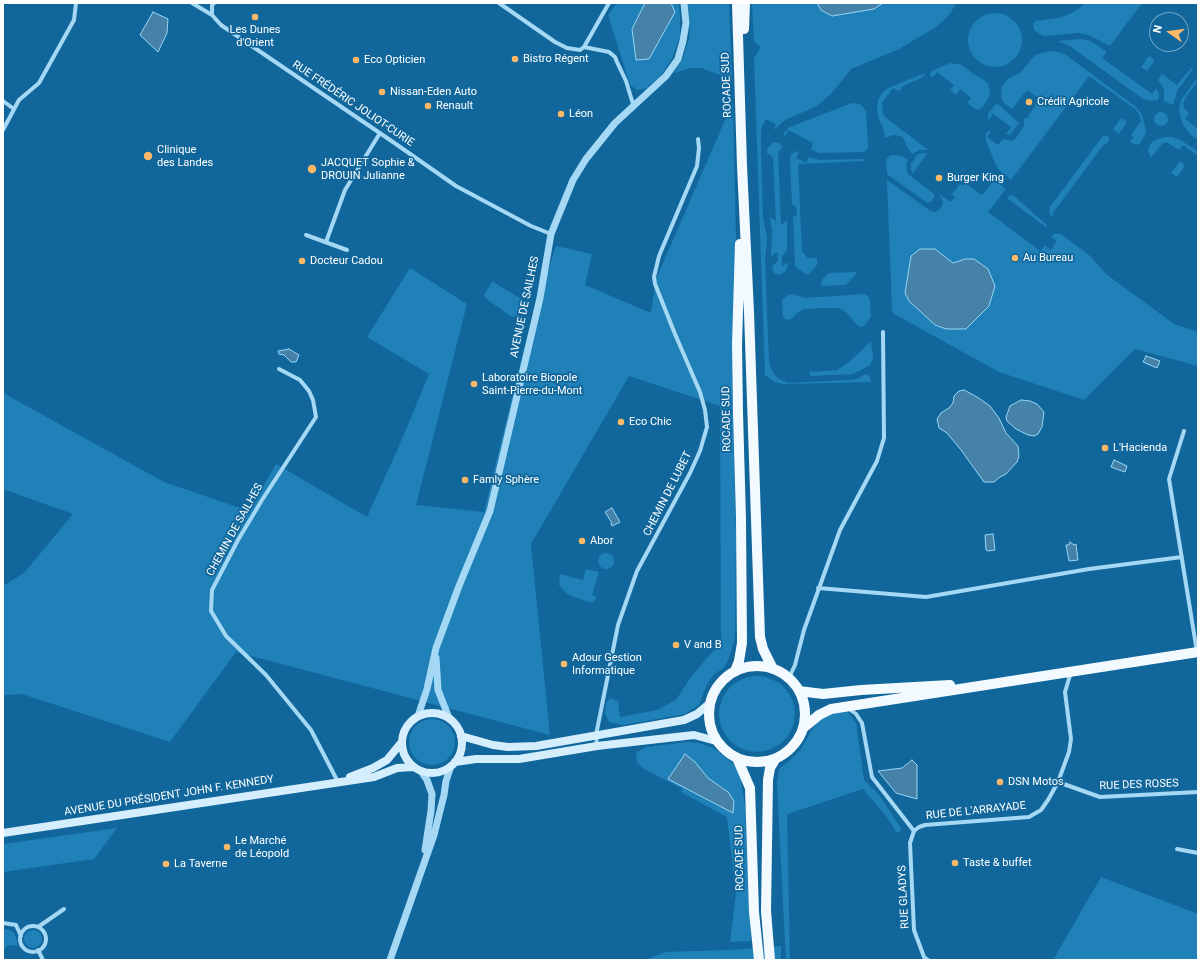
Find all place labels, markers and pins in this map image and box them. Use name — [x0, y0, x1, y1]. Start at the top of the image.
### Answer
marker: Les Dunes d'Orient — [250, 12, 260, 22]
place label: Les Dunes d'Orient — [229, 23, 281, 49]
place label: Bistro Régent — [523, 52, 589, 66]
place label: Eco Opticien — [364, 53, 425, 67]
marker: Bistro Régent — [510, 54, 520, 64]
marker: Eco Opticien — [351, 55, 361, 65]
place label: Nissan-Eden Auto — [390, 85, 477, 99]
marker: Nissan-Eden Auto — [377, 87, 387, 97]
place label: Crédit Agricole — [1037, 95, 1109, 109]
marker: Crédit Agricole — [1024, 97, 1034, 107]
place label: Renault — [436, 99, 473, 113]
marker: Renault — [423, 101, 433, 111]
place label: Léon — [569, 107, 593, 121]
marker: Léon — [556, 109, 566, 119]
place label: Clinique des Landes — [157, 143, 213, 169]
marker: Clinique des Landes — [142, 150, 154, 162]
place label: JACQUET Sophie & DROUIN Julianne — [321, 156, 415, 182]
marker: JACQUET Sophie & DROUIN Julianne — [306, 163, 318, 175]
place label: Burger King — [947, 171, 1004, 185]
marker: Burger King — [934, 173, 944, 183]
place label: Au Bureau — [1023, 251, 1073, 265]
marker: Au Bureau — [1010, 253, 1020, 263]
place label: Docteur Cadou — [310, 254, 383, 268]
marker: Docteur Cadou — [297, 256, 307, 266]
place label: Laboratoire Biopole Saint-Pierre-du-Mont — [482, 371, 582, 397]
marker: Laboratoire Biopole Saint-Pierre-du-Mont — [469, 379, 479, 389]
place label: Eco Chic — [629, 415, 672, 429]
marker: Eco Chic — [616, 417, 626, 427]
place label: L'Hacienda — [1113, 441, 1167, 455]
marker: L'Hacienda — [1100, 443, 1110, 453]
place label: Famly Sphère — [473, 473, 539, 487]
marker: Famly Sphère — [460, 475, 470, 485]
place label: Abor — [590, 534, 613, 548]
marker: Abor — [577, 536, 587, 546]
place label: V and B — [684, 638, 722, 652]
marker: V and B — [671, 640, 681, 650]
place label: Adour Gestion Informatique — [572, 651, 642, 677]
marker: Adour Gestion Informatique — [559, 659, 569, 669]
place label: DSN Motos — [1008, 775, 1064, 789]
marker: DSN Motos — [995, 777, 1005, 787]
place label: Le Marché de Léopold — [235, 834, 289, 860]
marker: Le Marché de Léopold — [222, 842, 232, 852]
place label: Taste & buffet — [963, 856, 1032, 870]
place label: La Taverne — [174, 857, 227, 871]
marker: Taste & buffet — [950, 858, 960, 868]
marker: La Taverne — [161, 859, 171, 869]

